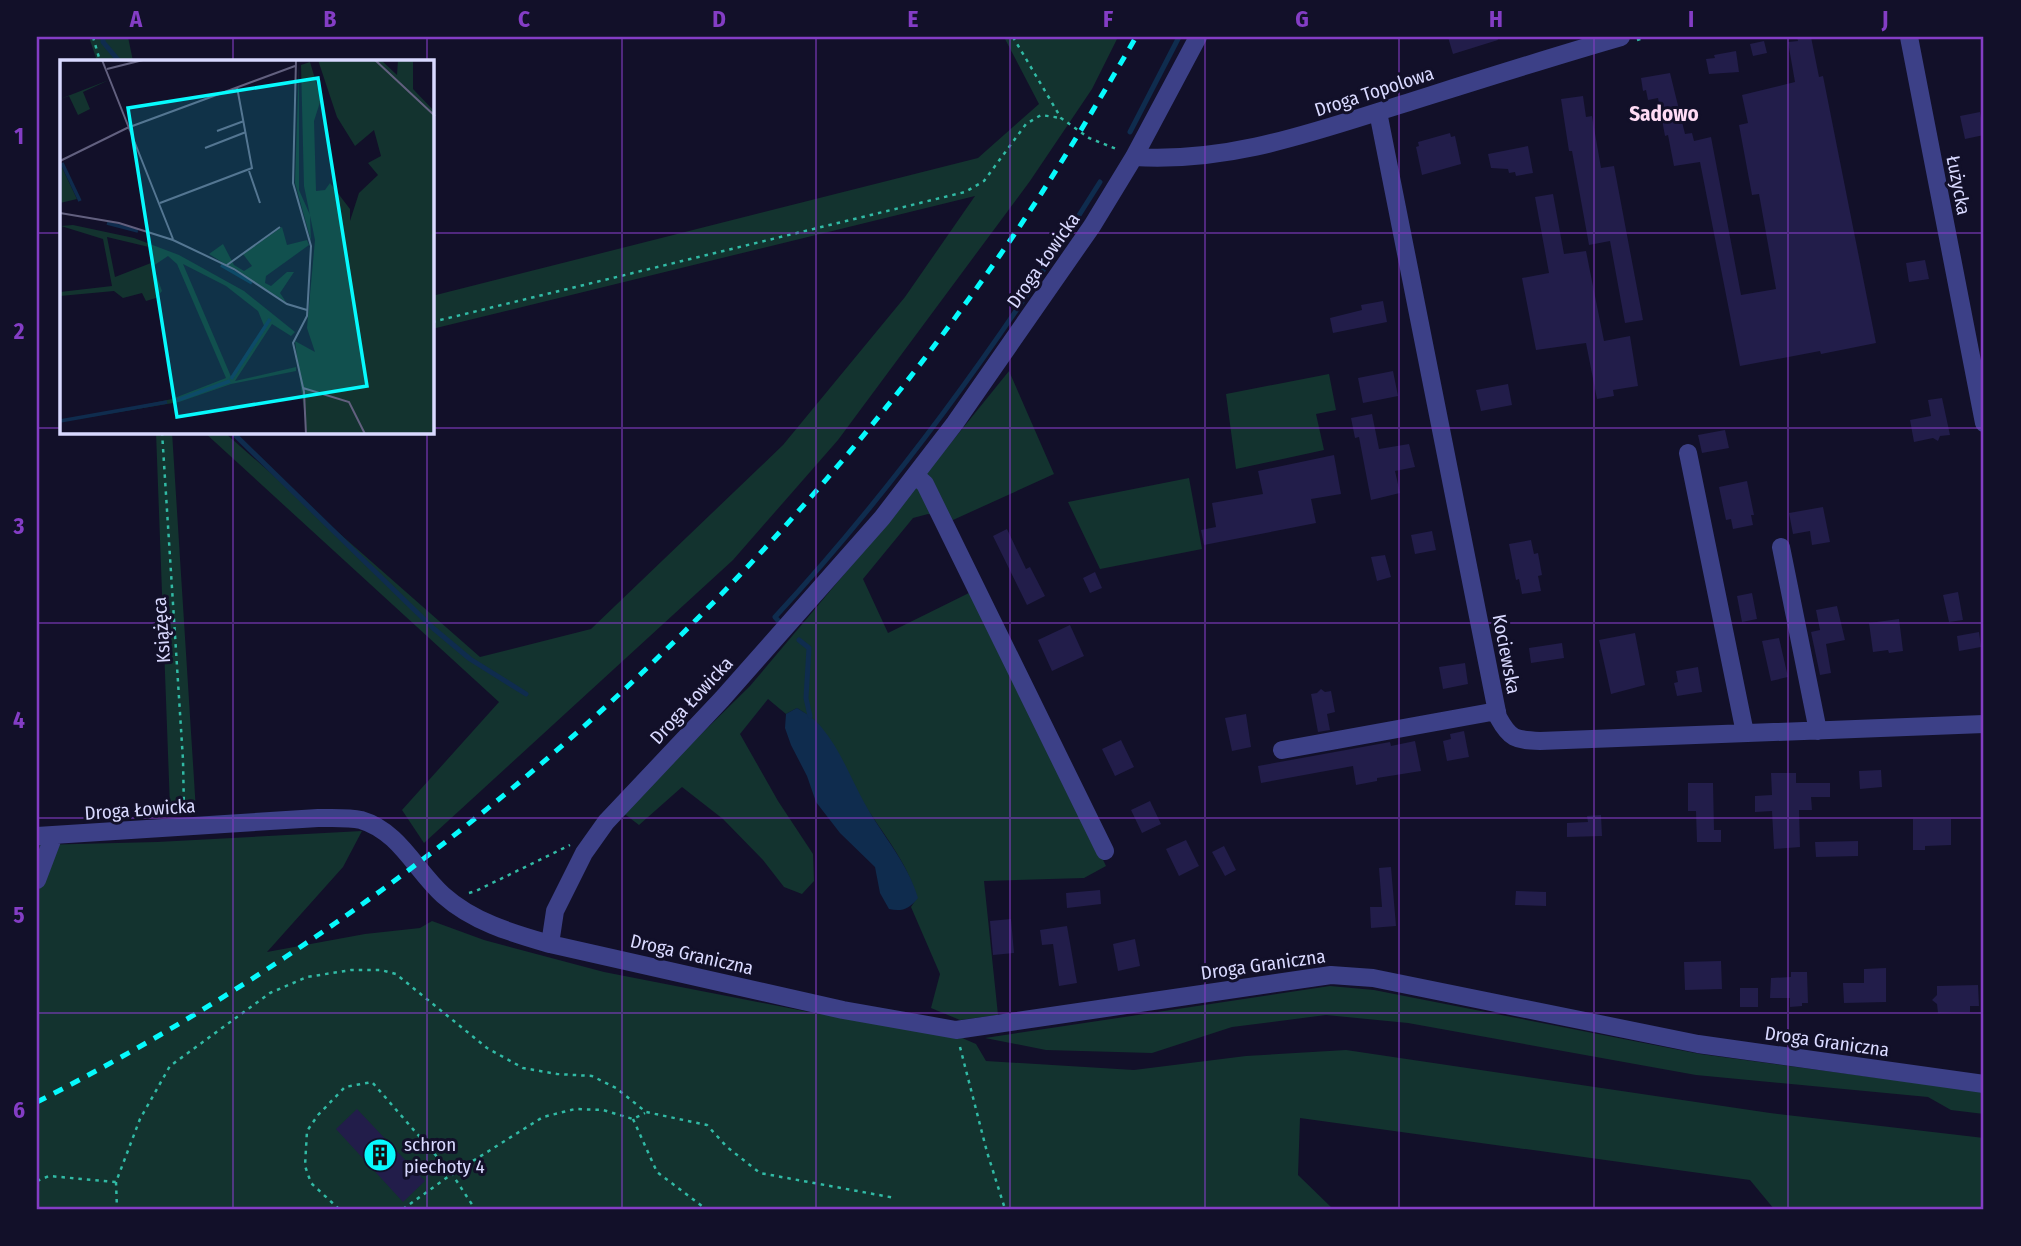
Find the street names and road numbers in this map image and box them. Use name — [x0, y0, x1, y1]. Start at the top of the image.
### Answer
street label: Droga Topolowa — [1312, 61, 1437, 122]
street label: Łużycka — [1941, 153, 1976, 217]
street label: Droga Łowicka — [1002, 208, 1085, 312]
street label: Książęca — [148, 596, 175, 664]
street label: Kociewska — [1488, 612, 1525, 696]
street label: Droga Łowicka — [645, 652, 738, 749]
street label: Droga Łowicka — [84, 794, 196, 825]
street label: Droga Graniczna — [628, 929, 756, 980]
street label: Droga Graniczna — [1199, 944, 1327, 985]
street label: Droga Graniczna — [1763, 1021, 1891, 1062]

